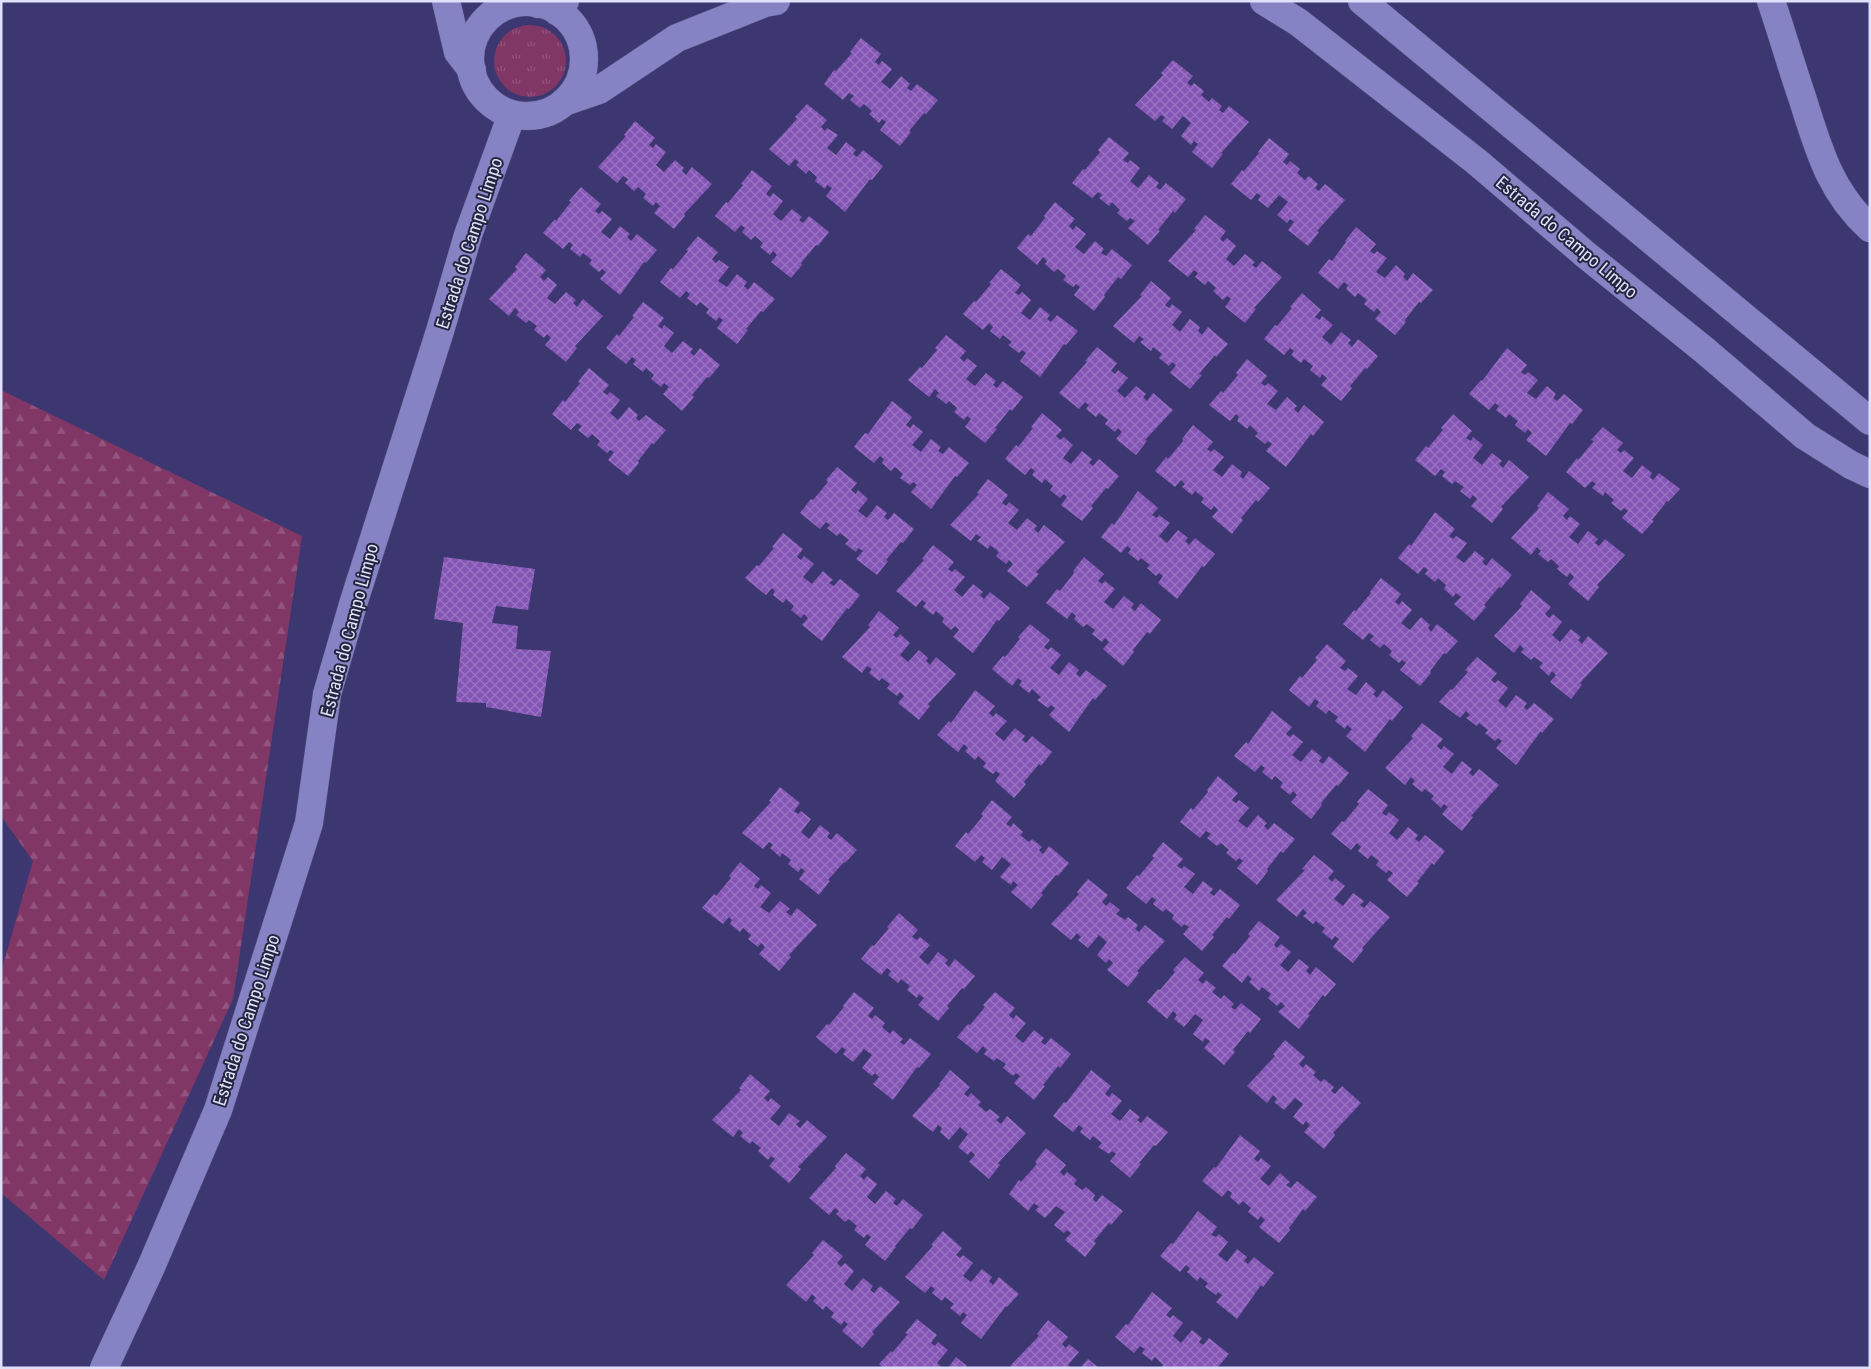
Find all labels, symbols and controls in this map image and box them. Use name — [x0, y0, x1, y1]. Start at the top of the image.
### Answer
street label: Estrada do Campo Limpo — [431, 155, 507, 331]
street label: Estrada do Campo Limpo — [1492, 172, 1642, 302]
street label: Estrada do Campo Limpo — [316, 541, 382, 719]
street label: Estrada do Campo Limpo — [208, 932, 284, 1108]

